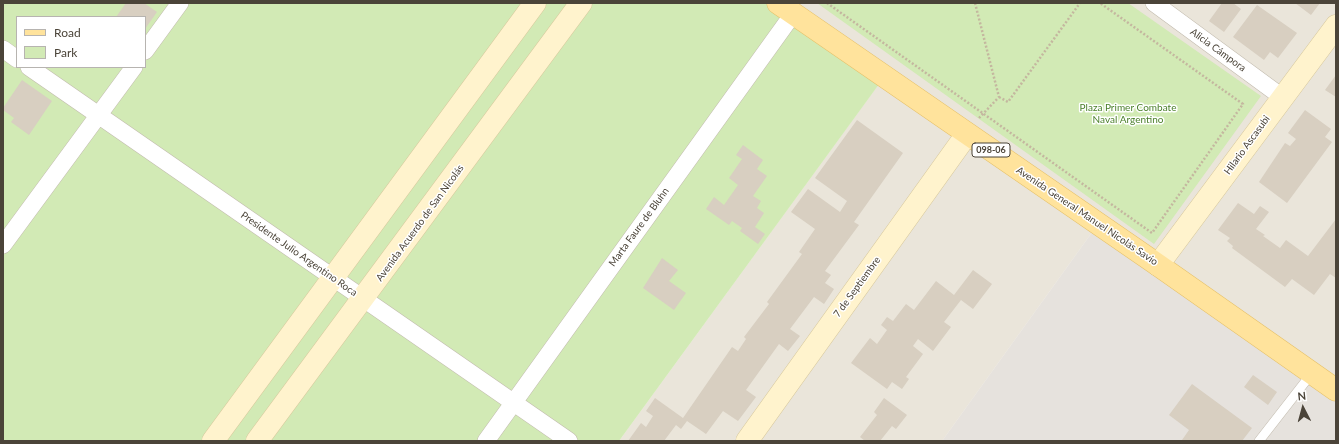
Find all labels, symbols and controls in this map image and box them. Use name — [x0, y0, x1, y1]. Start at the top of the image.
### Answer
legend — [16, 16, 146, 68]
text: Road — [54, 25, 81, 40]
street label: Alicia Cámpora — [1188, 26, 1248, 74]
text: Park — [54, 45, 77, 60]
park label: Plaza Primer Combate Naval Argentino — [1080, 102, 1176, 126]
street label: Hilario Ascasubi — [1221, 113, 1273, 177]
road number: 098-06 — [972, 143, 1010, 157]
street label: Avenida Acuerdo de San Nicolás — [374, 162, 466, 284]
street label: Avenida General Manuel Nicolás Savio — [1014, 164, 1160, 268]
street label: Marta Faure de Bluhn — [606, 185, 672, 269]
street label: Presidente Julio Argentino Roca — [239, 209, 359, 299]
street label: 7 de Septiembre — [831, 254, 883, 320]
north arrow — [1283, 388, 1323, 428]
text: N — [1297, 389, 1307, 402]

